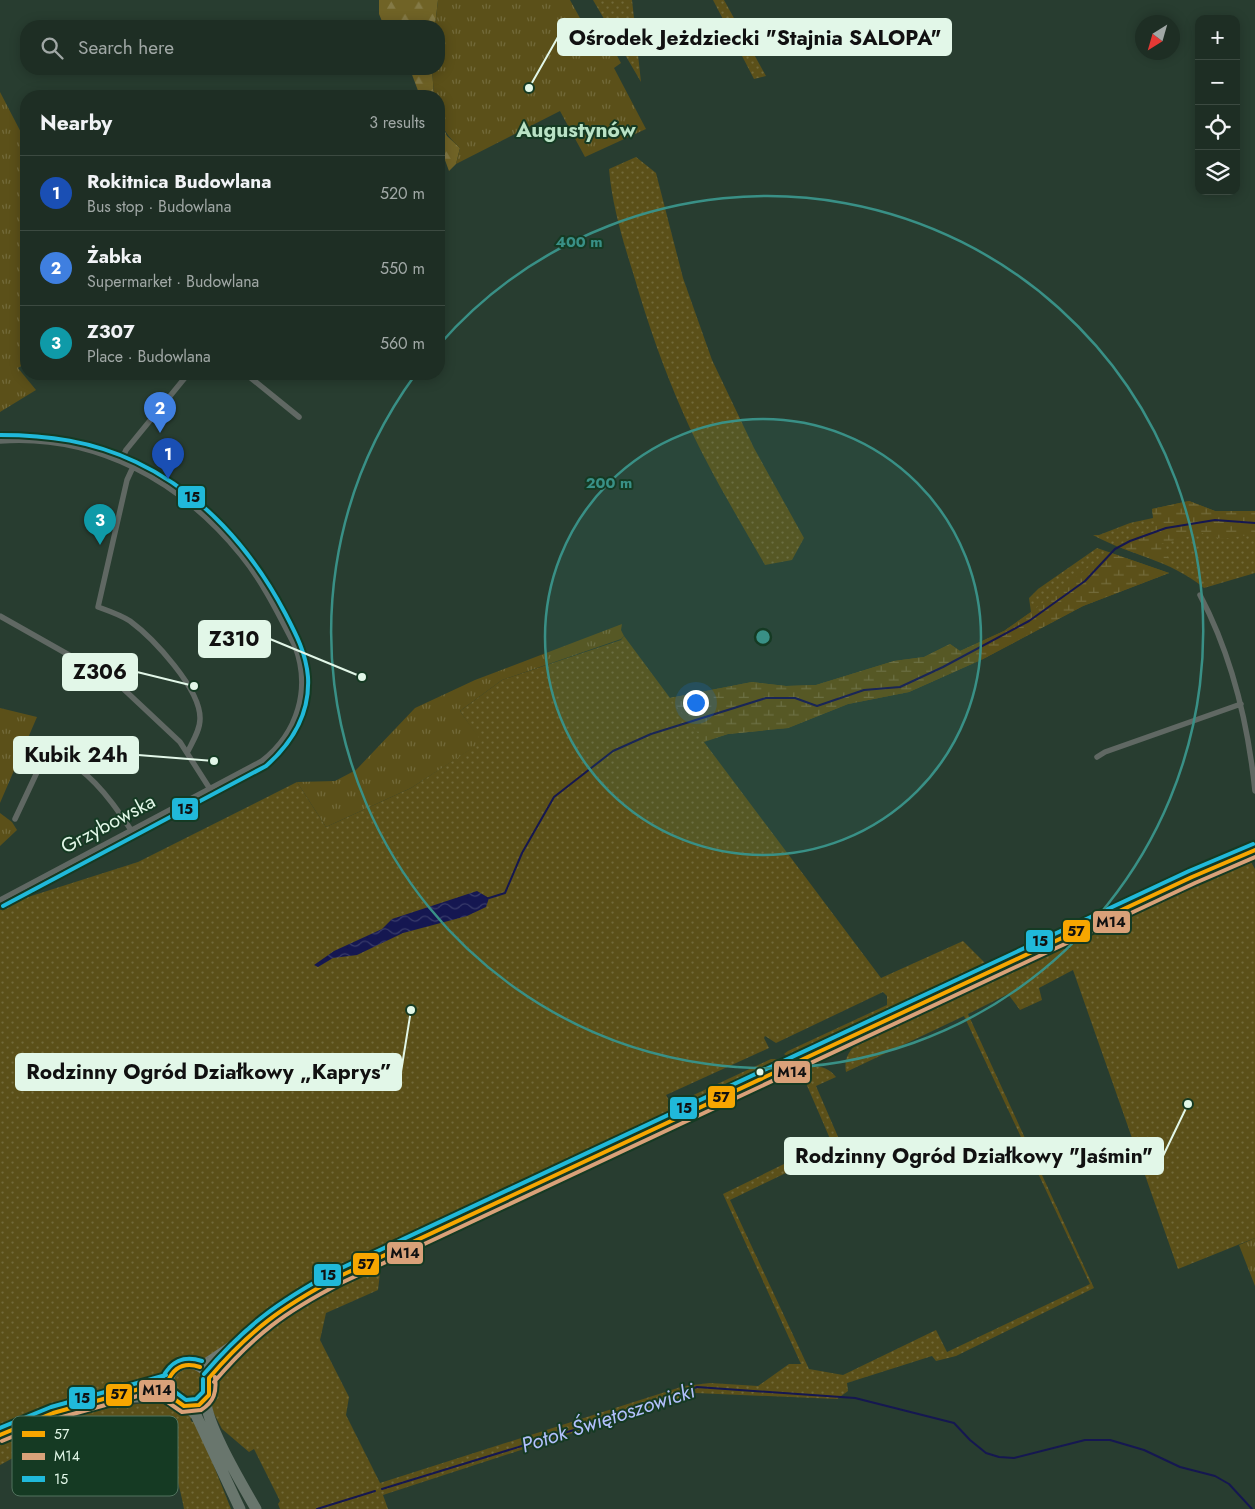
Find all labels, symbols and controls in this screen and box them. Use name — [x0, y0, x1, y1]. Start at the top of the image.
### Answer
north arrow — [1135, 15, 1180, 60]
map controls — [1195, 15, 1240, 195]
button: + — [1195, 15, 1240, 60]
callout: Ośrodek Jeżdziecki "Stajnia SALOPA" — [558, 19, 951, 55]
search box — [20, 20, 445, 75]
text: Ośrodek Jeżdziecki "Stajnia SALOPA" — [569, 23, 941, 53]
icon: search — [38, 34, 66, 62]
text: Search here — [78, 34, 174, 61]
button: − — [1195, 60, 1240, 105]
button: locate — [1195, 105, 1240, 150]
text: Nearby — [40, 108, 112, 138]
text: 3 results — [369, 111, 425, 134]
district label: Augustynów — [515, 115, 637, 145]
button: layers — [1195, 150, 1240, 195]
text: Rokitnica Budowlana — [87, 168, 271, 195]
text: 1 — [52, 182, 60, 205]
text: 520 m — [380, 182, 425, 205]
text: Bus stop · Budowlana — [87, 195, 231, 218]
text: 400 m — [555, 231, 603, 253]
text: Żabka — [87, 243, 142, 270]
text: 2 — [51, 257, 61, 280]
text: 550 m — [380, 257, 425, 280]
text: Supermarket · Budowlana — [87, 270, 259, 293]
text: Z307 — [87, 318, 135, 345]
text: 3 — [51, 332, 61, 355]
text: 560 m — [380, 332, 425, 355]
text: Place · Budowlana — [87, 345, 211, 368]
pin: 2 — [144, 392, 176, 433]
pin: 1 — [152, 438, 184, 479]
text: 200 m — [586, 472, 632, 494]
line badge: 15 — [177, 485, 206, 509]
text: 15 — [184, 487, 200, 507]
pin: 3 — [84, 504, 116, 545]
callout: Z310 — [199, 621, 270, 657]
text: Z310 — [209, 624, 259, 654]
centre of rings — [754, 628, 772, 646]
callout: Z306 — [63, 654, 137, 690]
text: Z306 — [73, 657, 127, 687]
your location — [683, 690, 709, 716]
callout: Kubik 24h — [14, 737, 138, 773]
text: Kubik 24h — [24, 740, 128, 770]
street label: Grzybowska — [56, 787, 160, 861]
line badge: 15 — [171, 797, 199, 821]
text: 15 — [177, 799, 193, 819]
line badge: M14 — [1092, 910, 1131, 934]
text: M14 — [1096, 912, 1126, 932]
line badge: 57 — [1062, 919, 1091, 943]
text: 57 — [1067, 921, 1085, 941]
line badge: 15 — [1025, 929, 1054, 953]
text: 15 — [1032, 931, 1048, 951]
callout: Rodzinny Ogród Działkowy „Kaprys” — [16, 1054, 401, 1090]
text: Rodzinny Ogród Działkowy „Kaprys” — [26, 1057, 392, 1087]
line badge: M14 — [773, 1060, 811, 1084]
text: M14 — [777, 1062, 807, 1082]
unlabelled marker — [755, 1067, 765, 1077]
line badge: 57 — [707, 1085, 736, 1109]
text: 57 — [712, 1087, 730, 1107]
line badge: 15 — [669, 1096, 698, 1120]
text: 15 — [676, 1098, 692, 1118]
callout: Rodzinny Ogród Działkowy "Jaśmin" — [785, 1138, 1163, 1174]
text: Rodzinny Ogród Działkowy "Jaśmin" — [795, 1141, 1153, 1171]
line badge: M14 — [386, 1241, 424, 1265]
text: M14 — [390, 1243, 420, 1263]
line badge: 57 — [352, 1252, 380, 1276]
text: 57 — [357, 1254, 375, 1274]
line badge: 15 — [313, 1263, 342, 1287]
text: 15 — [320, 1265, 336, 1285]
water label: Potok Świętoszowicki — [517, 1376, 699, 1460]
line badge: M14 — [138, 1379, 176, 1403]
text: M14 — [142, 1380, 172, 1400]
line badge: 57 — [105, 1383, 133, 1407]
text: 57 — [110, 1384, 128, 1404]
line badge: 15 — [68, 1386, 96, 1410]
text: 15 — [74, 1388, 90, 1408]
legend — [12, 1416, 178, 1496]
text: 57 — [54, 1424, 70, 1444]
text: M14 — [54, 1446, 80, 1466]
text: 15 — [54, 1469, 68, 1489]

